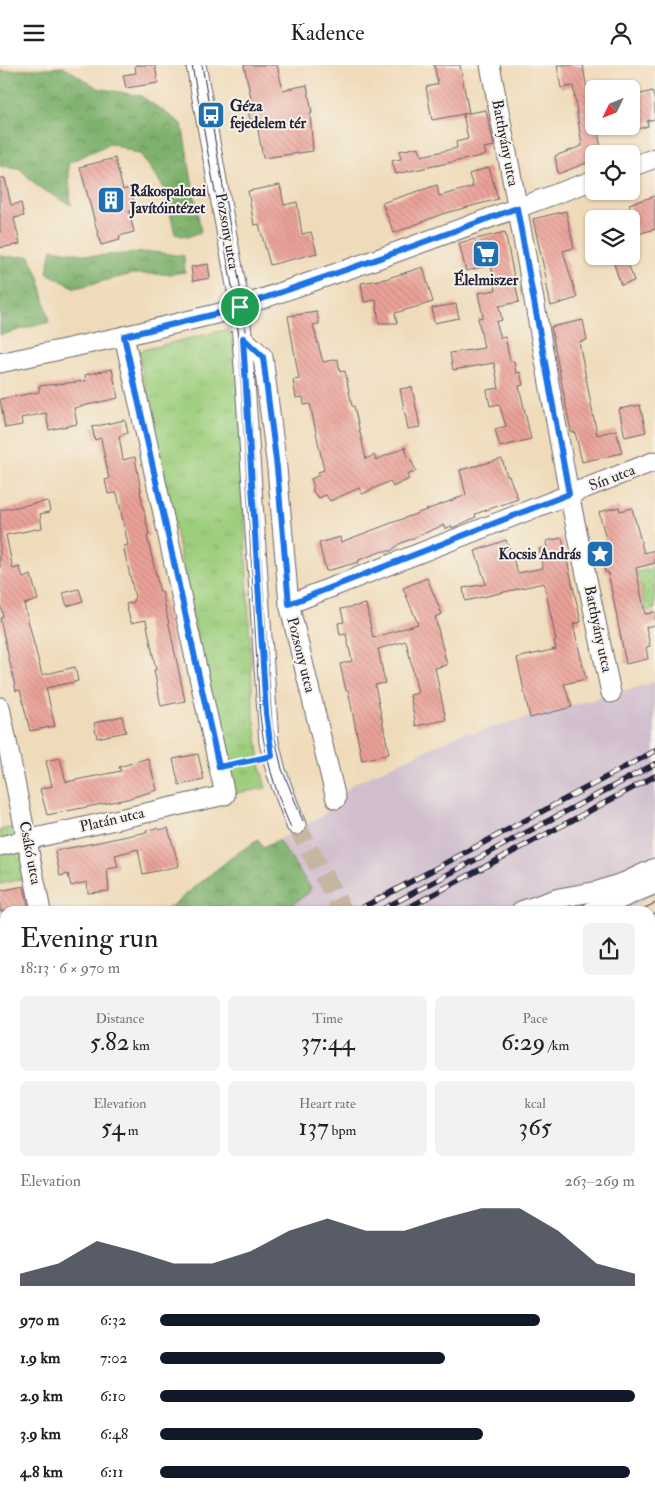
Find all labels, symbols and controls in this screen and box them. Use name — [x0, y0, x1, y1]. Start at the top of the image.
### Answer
icon: menu — [20, 19, 48, 47]
text: Kadence — [291, 19, 364, 47]
icon: person — [607, 19, 635, 47]
north arrow — [585, 80, 640, 135]
map controls — [585, 80, 640, 265]
place label: Géza fejedelem tér — [230, 97, 306, 133]
street label: Batthyány utca — [487, 98, 523, 189]
bus stop icon: Géza fejedelem tér — [196, 100, 226, 130]
button: locate — [585, 145, 640, 200]
place label: Rákospalotai Javítóintézet — [129, 182, 206, 219]
building icon: Rákospalotai Javítóintézet — [96, 185, 126, 215]
street label: Pozsony utca — [211, 191, 243, 272]
button: layers — [585, 210, 640, 265]
supermarket icon: Élelmiszer — [471, 239, 501, 269]
place label: Élelmiszer — [454, 269, 519, 290]
pin — [219, 286, 261, 328]
icon: arrive — [226, 293, 254, 321]
street label: Sín utca — [586, 460, 639, 495]
place icon: Kocsis András — [585, 539, 615, 569]
place label: Kocsis András — [499, 545, 581, 564]
street label: Batthyány utca — [580, 584, 617, 675]
street label: Pozsony utca — [282, 615, 320, 696]
street label: Platán utca — [78, 803, 147, 837]
street label: Csákó utca — [15, 820, 46, 887]
text: Evening run — [20, 921, 158, 956]
button: share — [583, 923, 635, 975]
text: 18:13 · 6 × 970 m — [20, 958, 120, 978]
text: Distance — [95, 1010, 144, 1027]
text: Time — [312, 1010, 343, 1027]
text: Pace — [523, 1010, 548, 1027]
text: 5.82 — [90, 1027, 130, 1058]
text: 37:44 — [300, 1027, 355, 1058]
text: 6:29 — [501, 1027, 545, 1058]
text: km — [130, 1037, 150, 1054]
text: /km — [545, 1037, 569, 1054]
text: Elevation — [93, 1095, 147, 1112]
text: Heart rate — [299, 1095, 356, 1112]
text: kcal — [524, 1095, 546, 1112]
text: 54 — [101, 1112, 125, 1143]
text: 137 — [299, 1112, 329, 1143]
text: 365 — [519, 1112, 552, 1143]
text: m — [125, 1122, 139, 1139]
text: bpm — [329, 1122, 356, 1139]
text: Elevation — [20, 1171, 81, 1191]
text: 263–269 m — [564, 1171, 635, 1191]
text: 970 m — [20, 1310, 59, 1330]
text: 6:32 — [100, 1310, 126, 1330]
text: 1.9 km — [20, 1348, 60, 1368]
text: 7:02 — [100, 1348, 128, 1368]
text: 2.9 km — [20, 1386, 63, 1406]
text: 6:10 — [100, 1386, 126, 1406]
text: 3.9 km — [20, 1424, 61, 1444]
text: 6:48 — [100, 1424, 128, 1444]
text: 4.8 km — [20, 1462, 63, 1482]
text: 6:11 — [100, 1462, 123, 1482]

